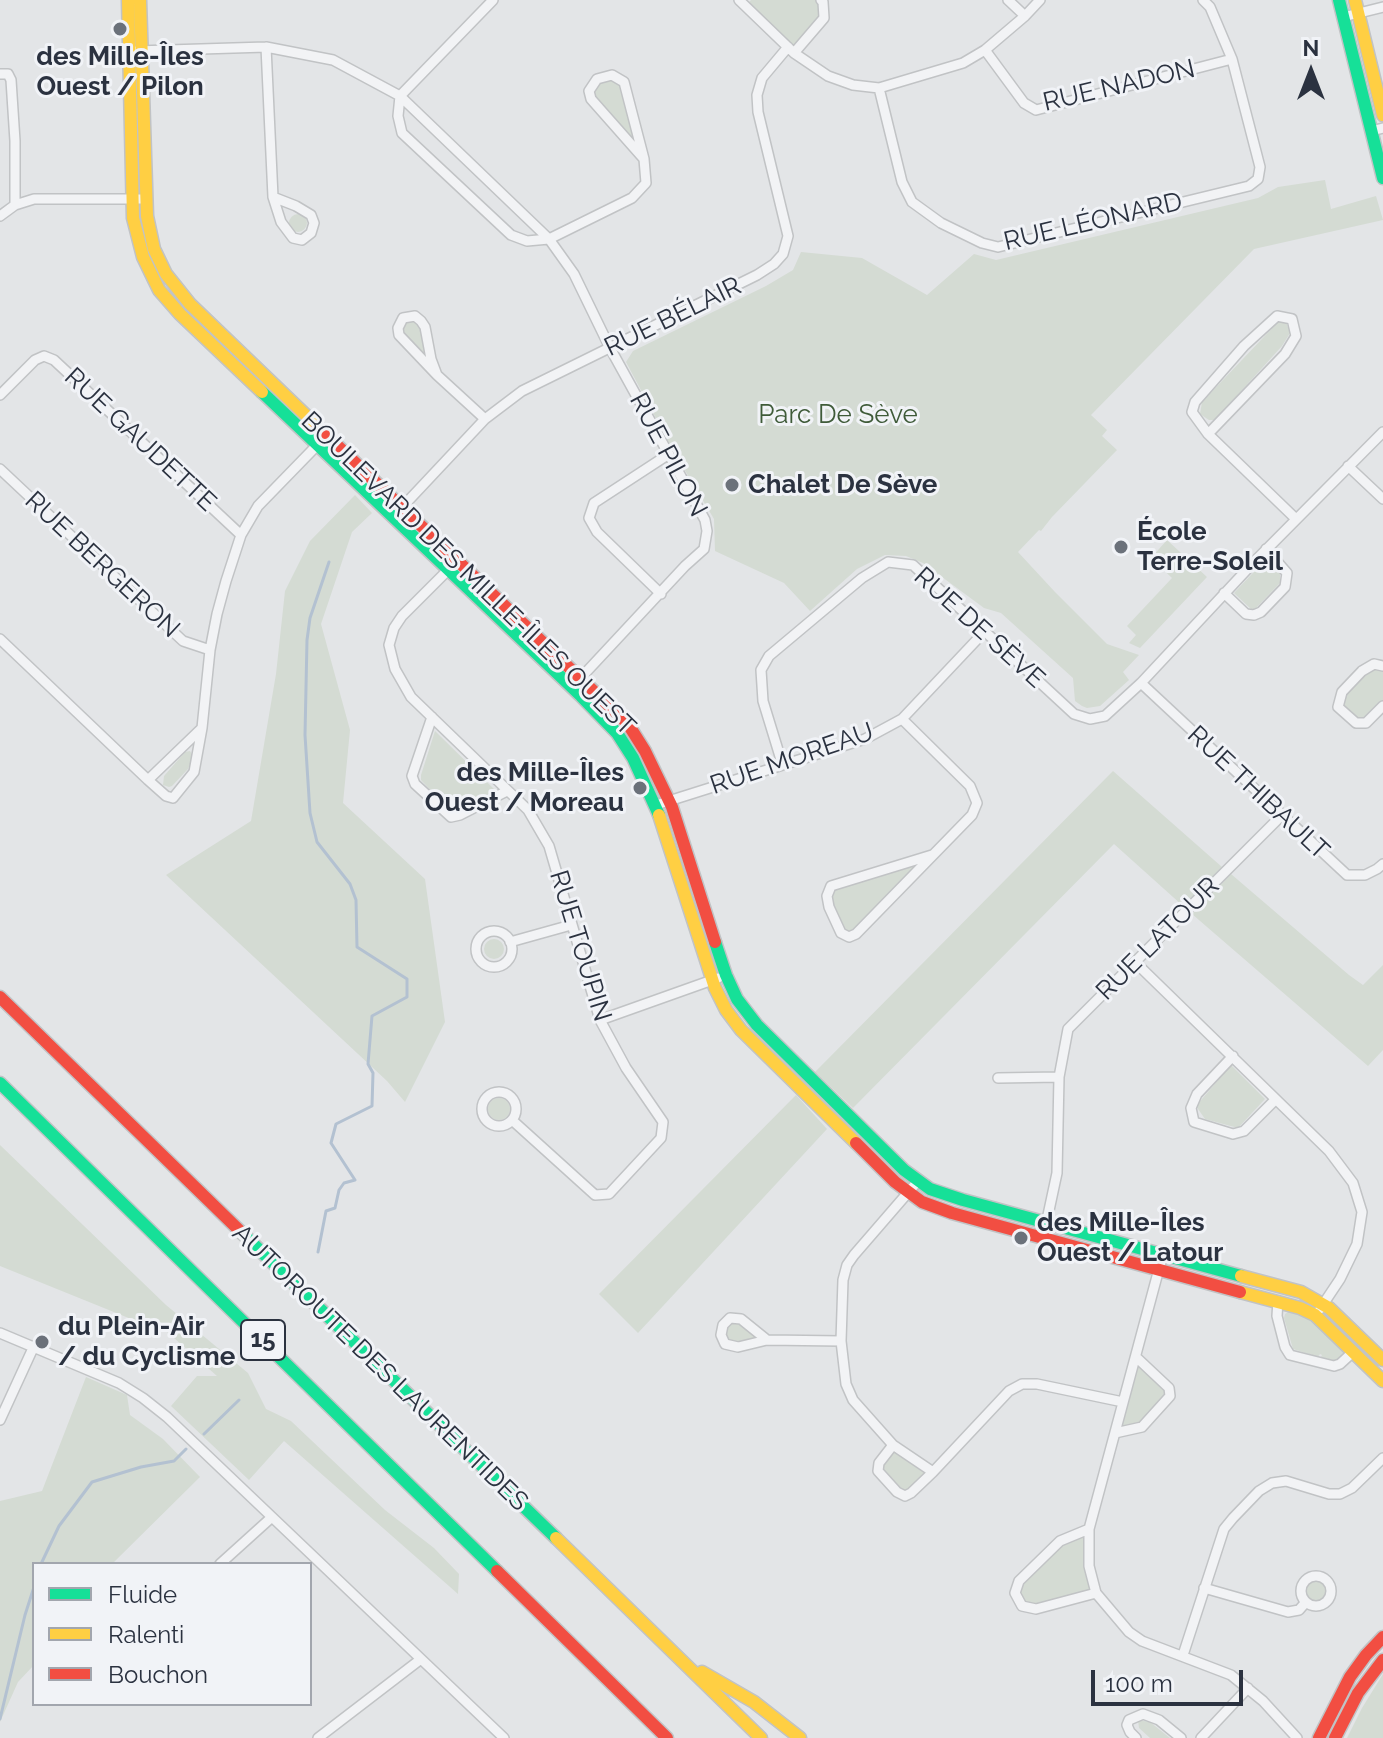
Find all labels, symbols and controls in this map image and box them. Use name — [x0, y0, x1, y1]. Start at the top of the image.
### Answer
marker: des Mille-Îles Ouest / Pilon — [111, 20, 129, 38]
north arrow — [1271, 32, 1351, 112]
text: N — [1303, 35, 1319, 61]
place label: des Mille-Îles Ouest / Pilon — [36, 41, 204, 102]
street label: RUE NADON — [1040, 53, 1198, 119]
street label: RUE LÉONARD — [1001, 186, 1185, 258]
street label: RUE BÉLAIR — [599, 270, 747, 364]
street label: RUE GAUDETTE — [58, 362, 222, 518]
street label: RUE PILON — [622, 388, 714, 522]
park label: Parc De Sève — [758, 399, 918, 431]
street label: BOULEVARD DES MILLE-ÎLES OUEST — [294, 406, 642, 742]
place label: Chalet De Sève — [748, 469, 937, 501]
marker: Chalet De Sève — [723, 476, 741, 494]
street label: RUE BERGERON — [18, 485, 186, 645]
place label: École Terre-Soleil — [1137, 516, 1283, 578]
marker: École Terre-Soleil — [1112, 538, 1130, 556]
street label: RUE DE SÈVE — [907, 561, 1051, 695]
street label: RUE MOREAU — [706, 716, 878, 802]
street label: RUE THIBAULT — [1181, 720, 1335, 866]
place label: des Mille-Îles Ouest / Moreau — [425, 757, 624, 818]
marker: des Mille-Îles Ouest / Moreau — [631, 779, 649, 797]
street label: RUE TOUPIN — [542, 867, 618, 1025]
street label: RUE LATOUR — [1090, 871, 1226, 1007]
place label: des Mille-Îles Ouest / Latour — [1037, 1207, 1223, 1268]
street label: AUTOROUTE DES LAURENTIDES — [226, 1218, 534, 1518]
marker: des Mille-Îles Ouest / Latour — [1012, 1229, 1030, 1247]
place label: du Plein-Air / du Cyclisme — [58, 1311, 235, 1372]
road number: 15 — [241, 1320, 285, 1360]
marker: du Plein-Air / du Cyclisme — [33, 1333, 51, 1351]
legend — [32, 1562, 312, 1706]
text: Fluide — [108, 1580, 177, 1609]
text: Ralenti — [108, 1620, 184, 1649]
scale bar — [1095, 1654, 1247, 1704]
text: Bouchon — [108, 1660, 208, 1689]
text: 100 m — [1105, 1669, 1173, 1698]

